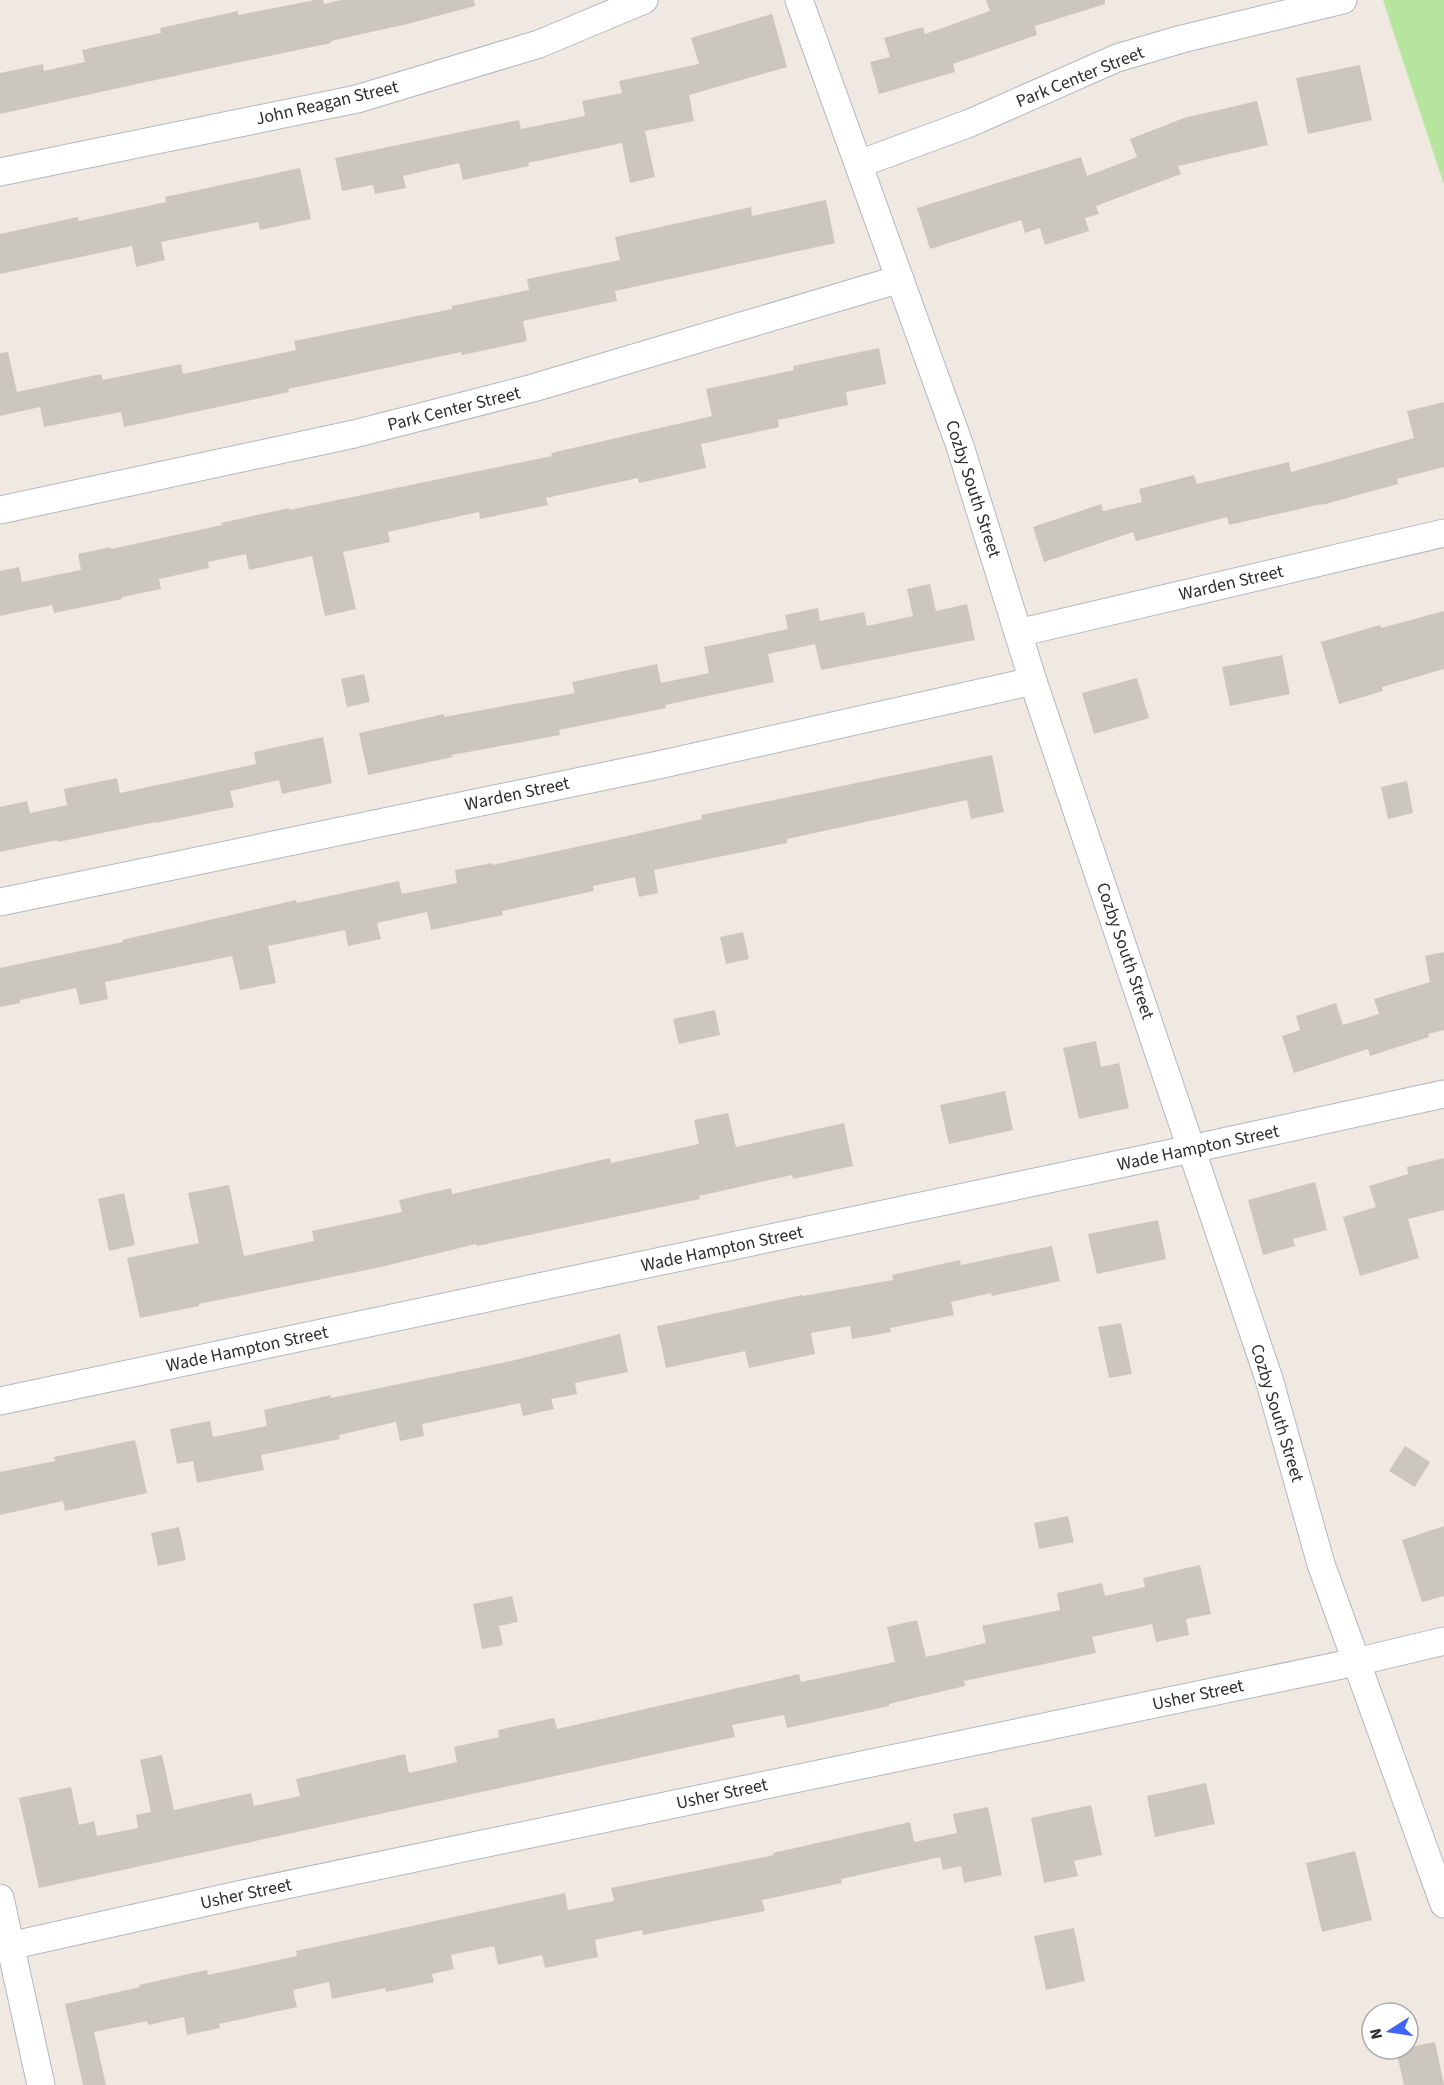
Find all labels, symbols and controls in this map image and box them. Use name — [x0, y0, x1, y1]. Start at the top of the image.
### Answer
street label: Park Center Street — [1012, 40, 1148, 114]
street label: John Reagan Street — [253, 74, 401, 132]
street label: Park Center Street — [385, 380, 523, 438]
street label: Cozby South Street — [939, 417, 1007, 561]
street label: Warden Street — [1176, 559, 1286, 607]
street label: Warden Street — [462, 771, 572, 817]
street label: Cozby South Street — [1090, 879, 1160, 1023]
street label: Wade Hampton Street — [1115, 1119, 1281, 1177]
street label: Wade Hampton Street — [639, 1220, 805, 1278]
street label: Wade Hampton Street — [164, 1320, 330, 1378]
street label: Cozby South Street — [1244, 1341, 1310, 1485]
street label: Usher Street — [1150, 1673, 1246, 1717]
street label: Usher Street — [674, 1772, 770, 1816]
street label: Usher Street — [198, 1872, 294, 1916]
north arrow — [1360, 2001, 1420, 2061]
text: N — [1364, 2026, 1388, 2041]

